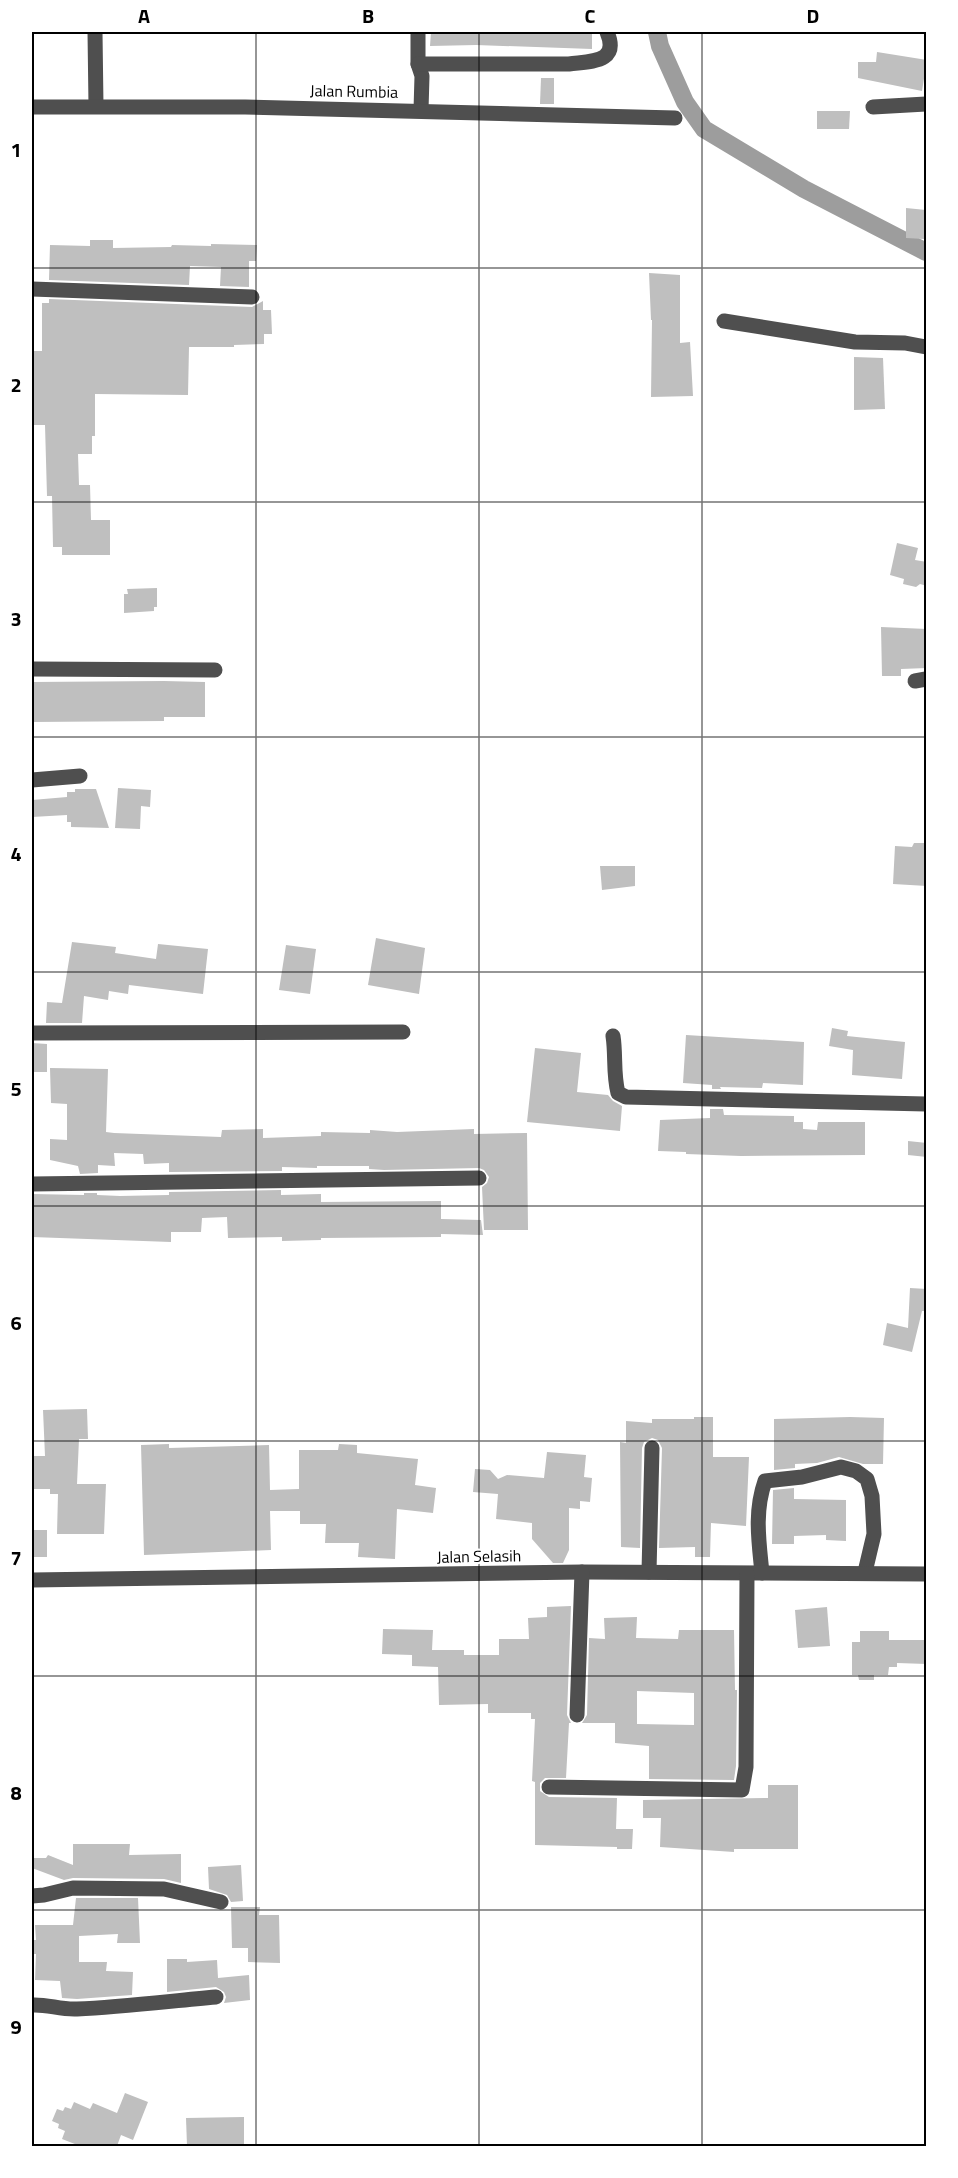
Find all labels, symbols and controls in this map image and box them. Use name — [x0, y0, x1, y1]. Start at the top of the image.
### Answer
text: A — [138, 0, 150, 31]
text: B — [362, 0, 374, 31]
text: C — [585, 0, 596, 31]
text: D — [807, 0, 819, 31]
street label: Jalan Rumbia — [310, 78, 398, 104]
text: 1 — [10, 134, 22, 165]
text: 2 — [10, 369, 22, 400]
text: 3 — [10, 603, 22, 634]
text: 4 — [10, 838, 22, 869]
text: 5 — [10, 1073, 22, 1104]
text: 6 — [10, 1307, 22, 1338]
text: 7 — [10, 1542, 22, 1573]
street label: Jalan Selasih — [437, 1543, 521, 1569]
text: 8 — [10, 1777, 22, 1808]
text: 9 — [10, 2011, 22, 2042]

